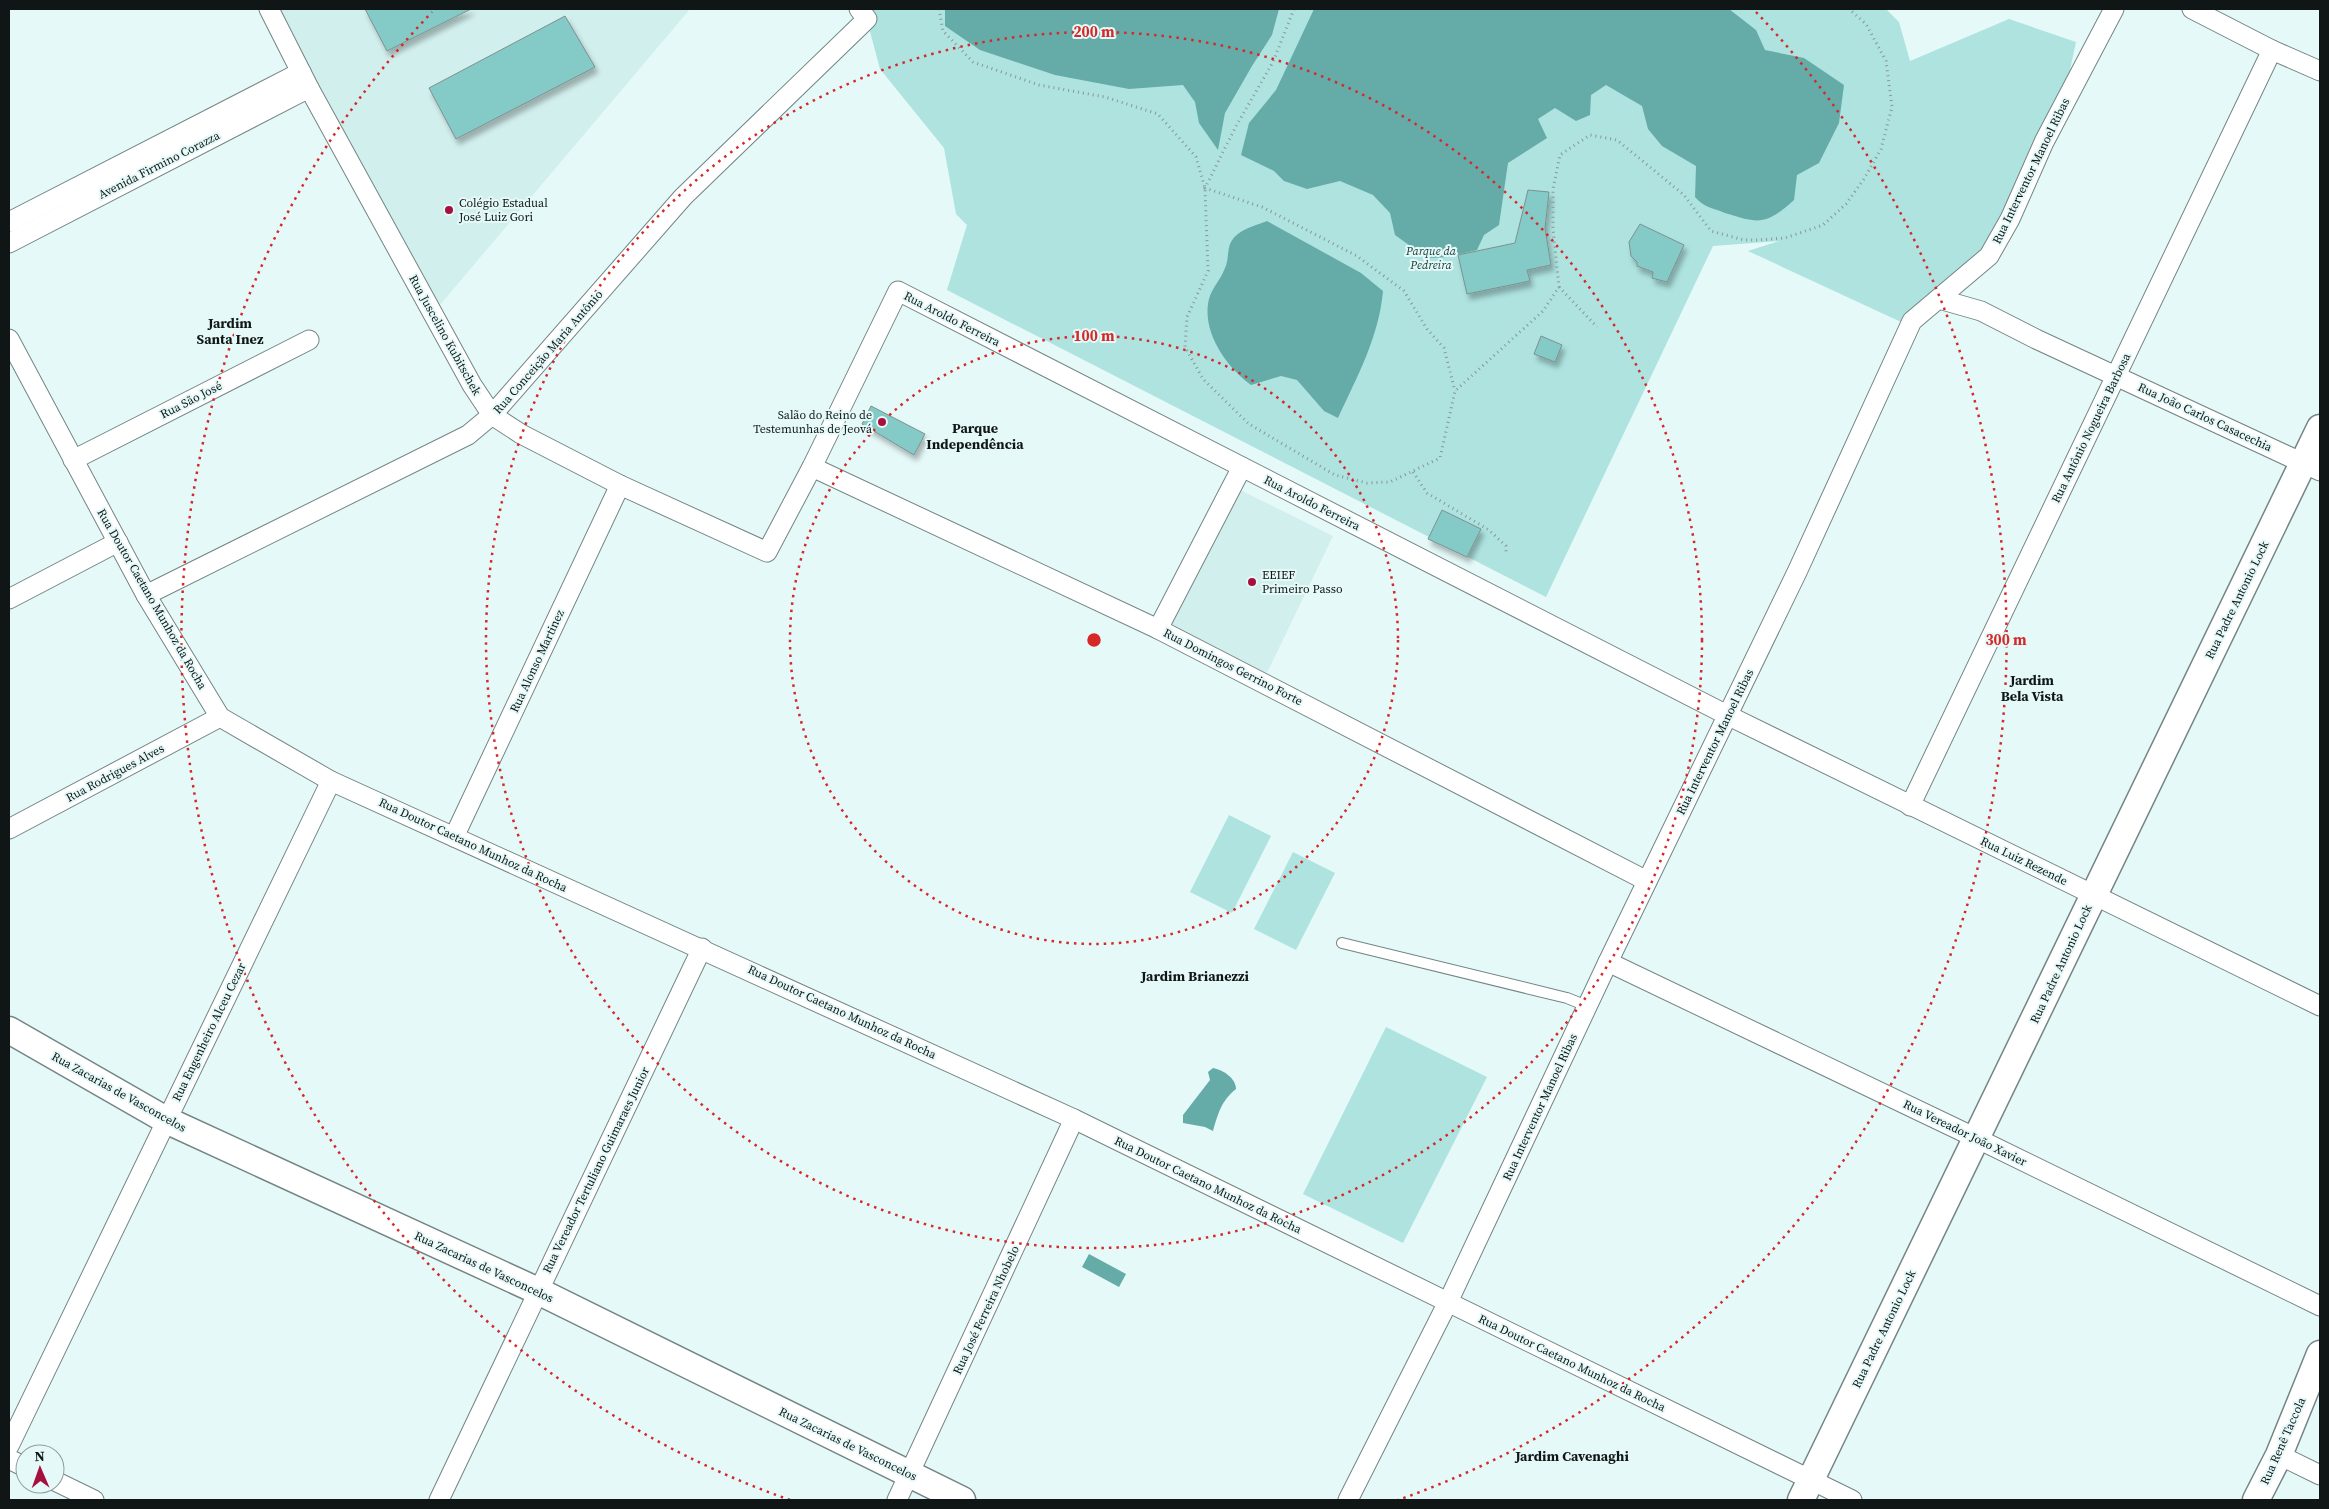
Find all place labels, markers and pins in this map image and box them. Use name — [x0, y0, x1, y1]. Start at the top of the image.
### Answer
place label: Colégio Estadual José Luiz Gori — [458, 195, 548, 225]
marker: Colégio Estadual José Luiz Gori — [443, 204, 455, 216]
place label: Salão do Reino de Testemunhas de Jeová — [753, 407, 873, 437]
marker: Salão do Reino de Testemunhas de Jeová — [876, 416, 888, 428]
place label: EEIEF Primeiro Passo — [1262, 567, 1343, 597]
marker: EEIEF Primeiro Passo — [1246, 576, 1258, 588]
centre of rings — [1085, 631, 1103, 649]

